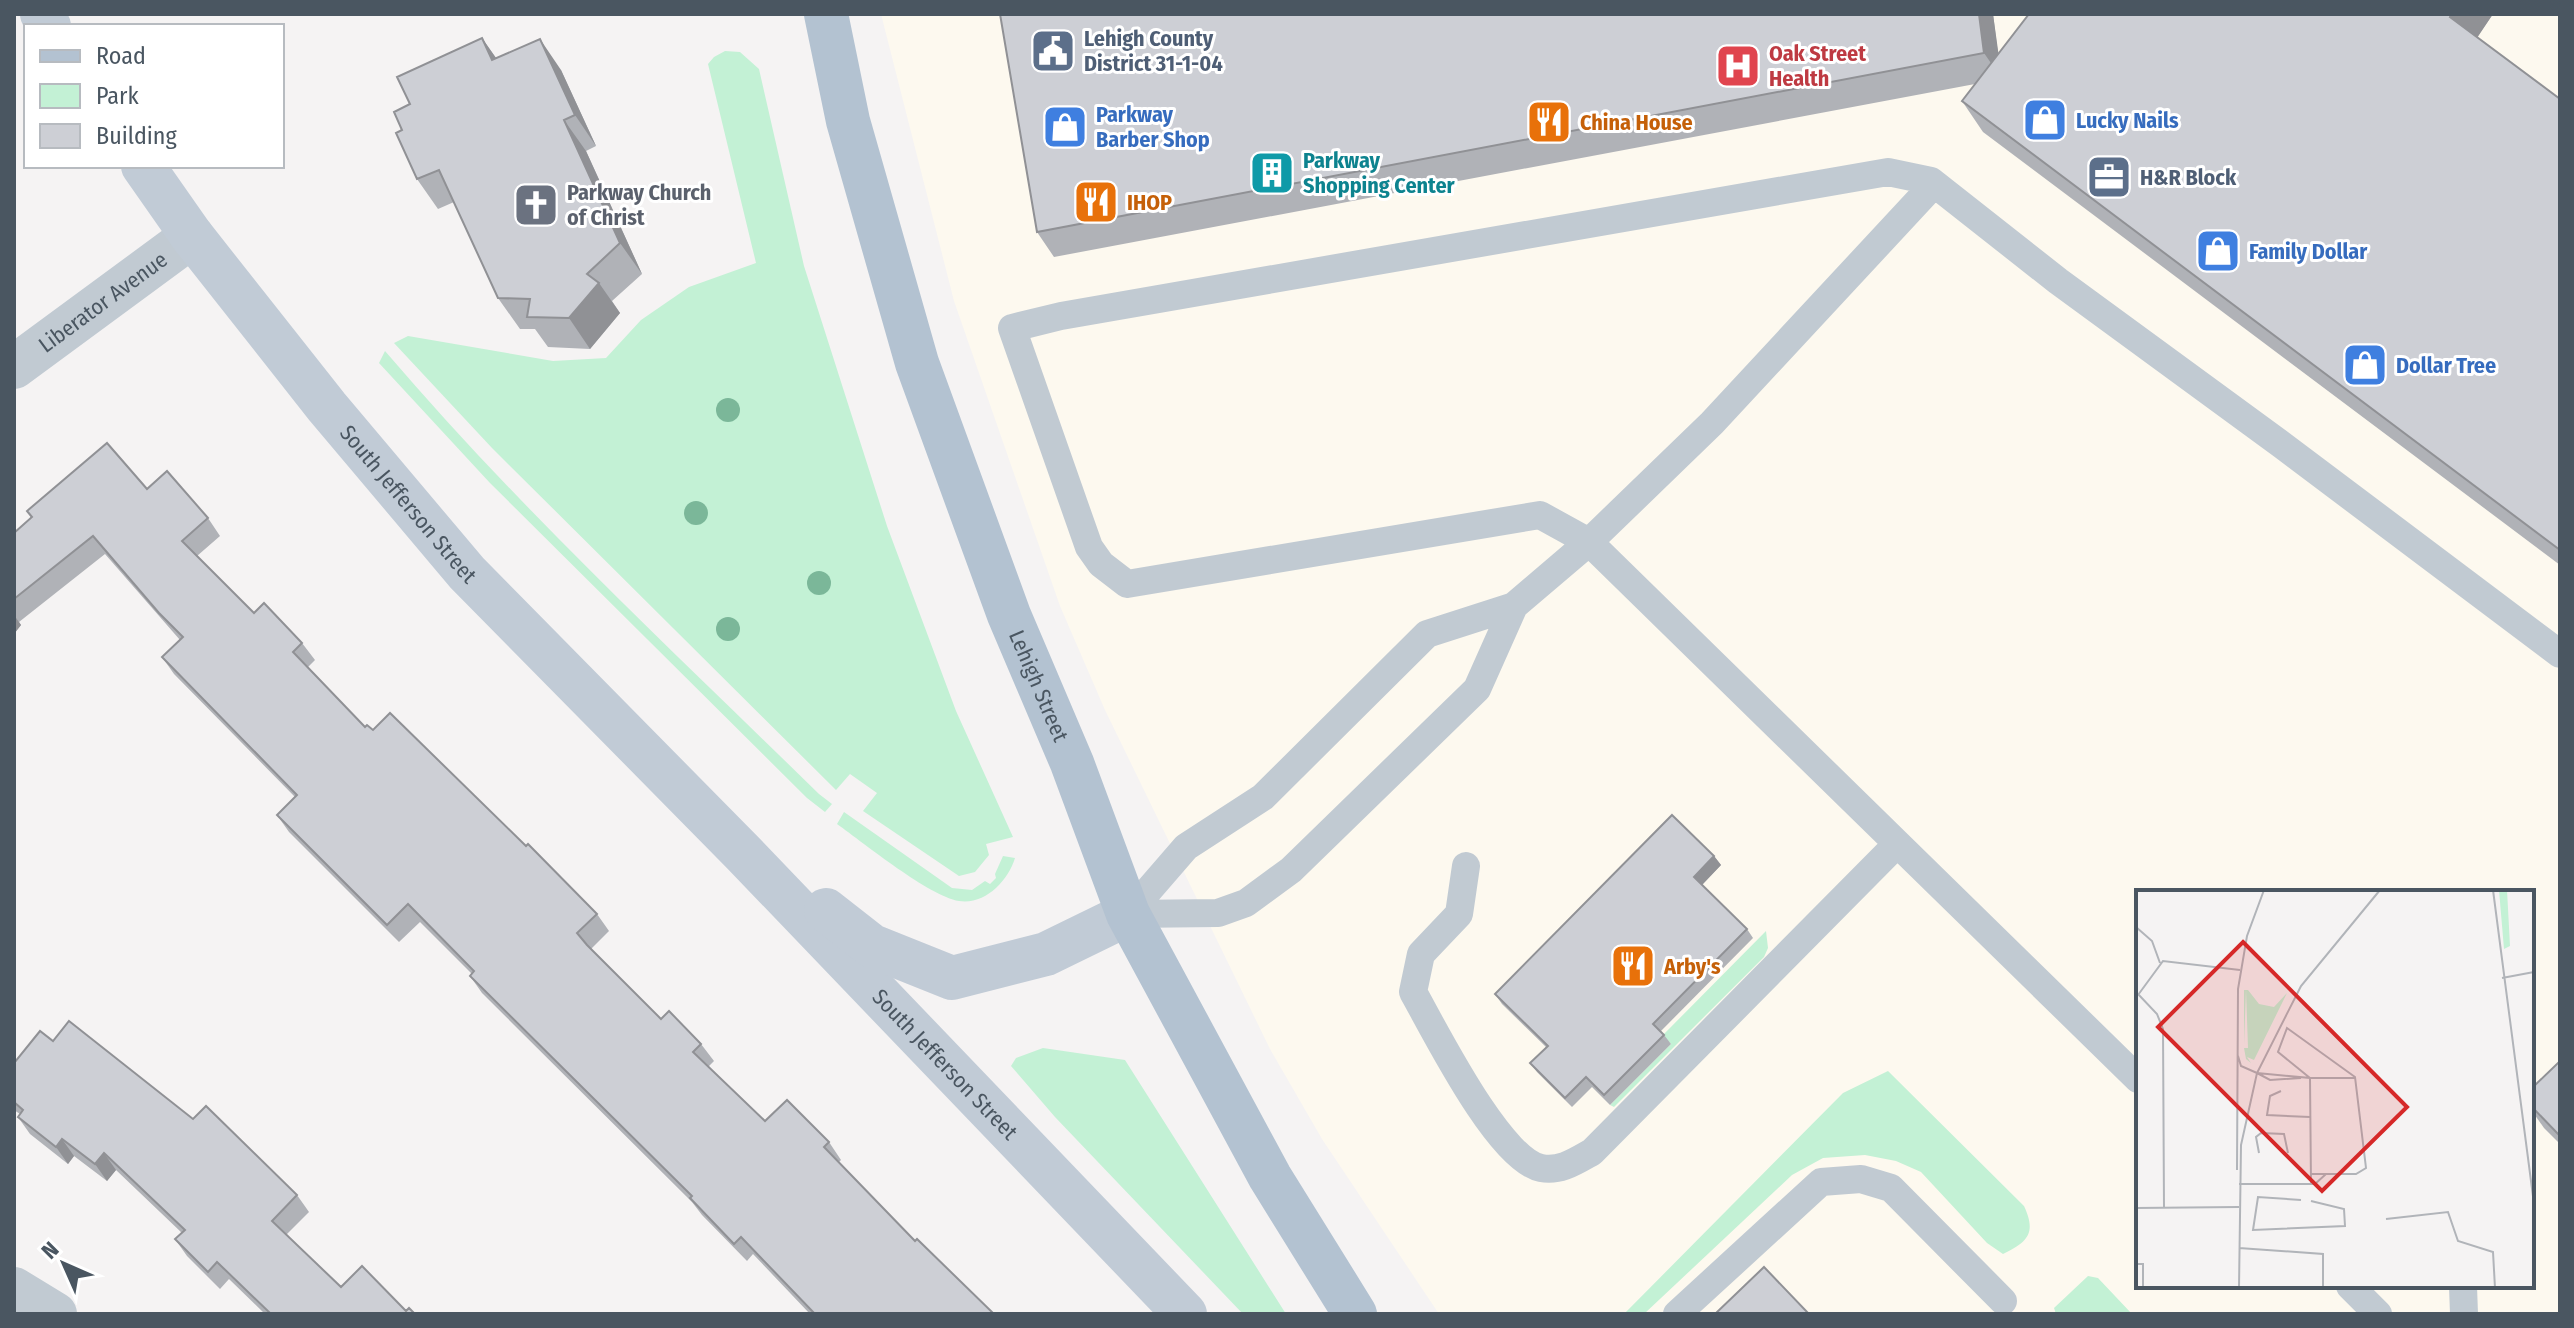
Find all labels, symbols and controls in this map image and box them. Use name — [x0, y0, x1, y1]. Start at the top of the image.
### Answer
legend — [24, 24, 284, 168]
place label: Lehigh County District 31-1-04 — [1084, 25, 1223, 77]
public building icon: Lehigh County District 31-1-04 — [1029, 27, 1077, 75]
place label: Oak Street Health — [1769, 40, 1866, 92]
text: Road — [96, 42, 146, 70]
hospital icon: Oak Street Health — [1714, 42, 1762, 90]
text: Park — [96, 82, 139, 110]
shop icon: Lucky Nails — [2021, 96, 2069, 144]
restaurant icon: China House — [1525, 98, 1573, 146]
place label: Parkway Barber Shop — [1096, 101, 1210, 153]
shop icon: Parkway Barber Shop — [1041, 103, 1089, 151]
place label: Lucky Nails — [2076, 107, 2179, 134]
place label: China House — [1580, 109, 1693, 136]
text: Building — [96, 122, 178, 150]
place label: Parkway Shopping Center — [1303, 147, 1456, 199]
building icon: Parkway Shopping Center — [1248, 149, 1296, 197]
office icon: H&R Block — [2085, 153, 2133, 201]
place label: H&R Block — [2140, 164, 2237, 191]
restaurant icon: IHOP — [1072, 178, 1120, 226]
place label: Parkway Church of Christ — [567, 179, 711, 231]
church icon: Parkway Church of Christ — [512, 181, 560, 229]
place label: IHOP — [1127, 189, 1172, 216]
shop icon: Family Dollar — [2194, 227, 2242, 275]
place label: Family Dollar — [2249, 238, 2368, 265]
street label: Liberator Avenue — [33, 246, 173, 358]
shop icon: Dollar Tree — [2341, 341, 2389, 389]
place label: Dollar Tree — [2396, 352, 2496, 379]
street label: South Jefferson Street — [334, 420, 483, 590]
street label: Lehigh Street — [1003, 626, 1075, 746]
inset map — [2136, 890, 2534, 1288]
restaurant icon: Arby's — [1609, 942, 1657, 990]
place label: Arby's — [1663, 953, 1721, 980]
street label: South Jefferson Street — [867, 983, 1024, 1146]
north arrow — [24, 1224, 104, 1304]
text: N — [36, 1236, 64, 1264]

